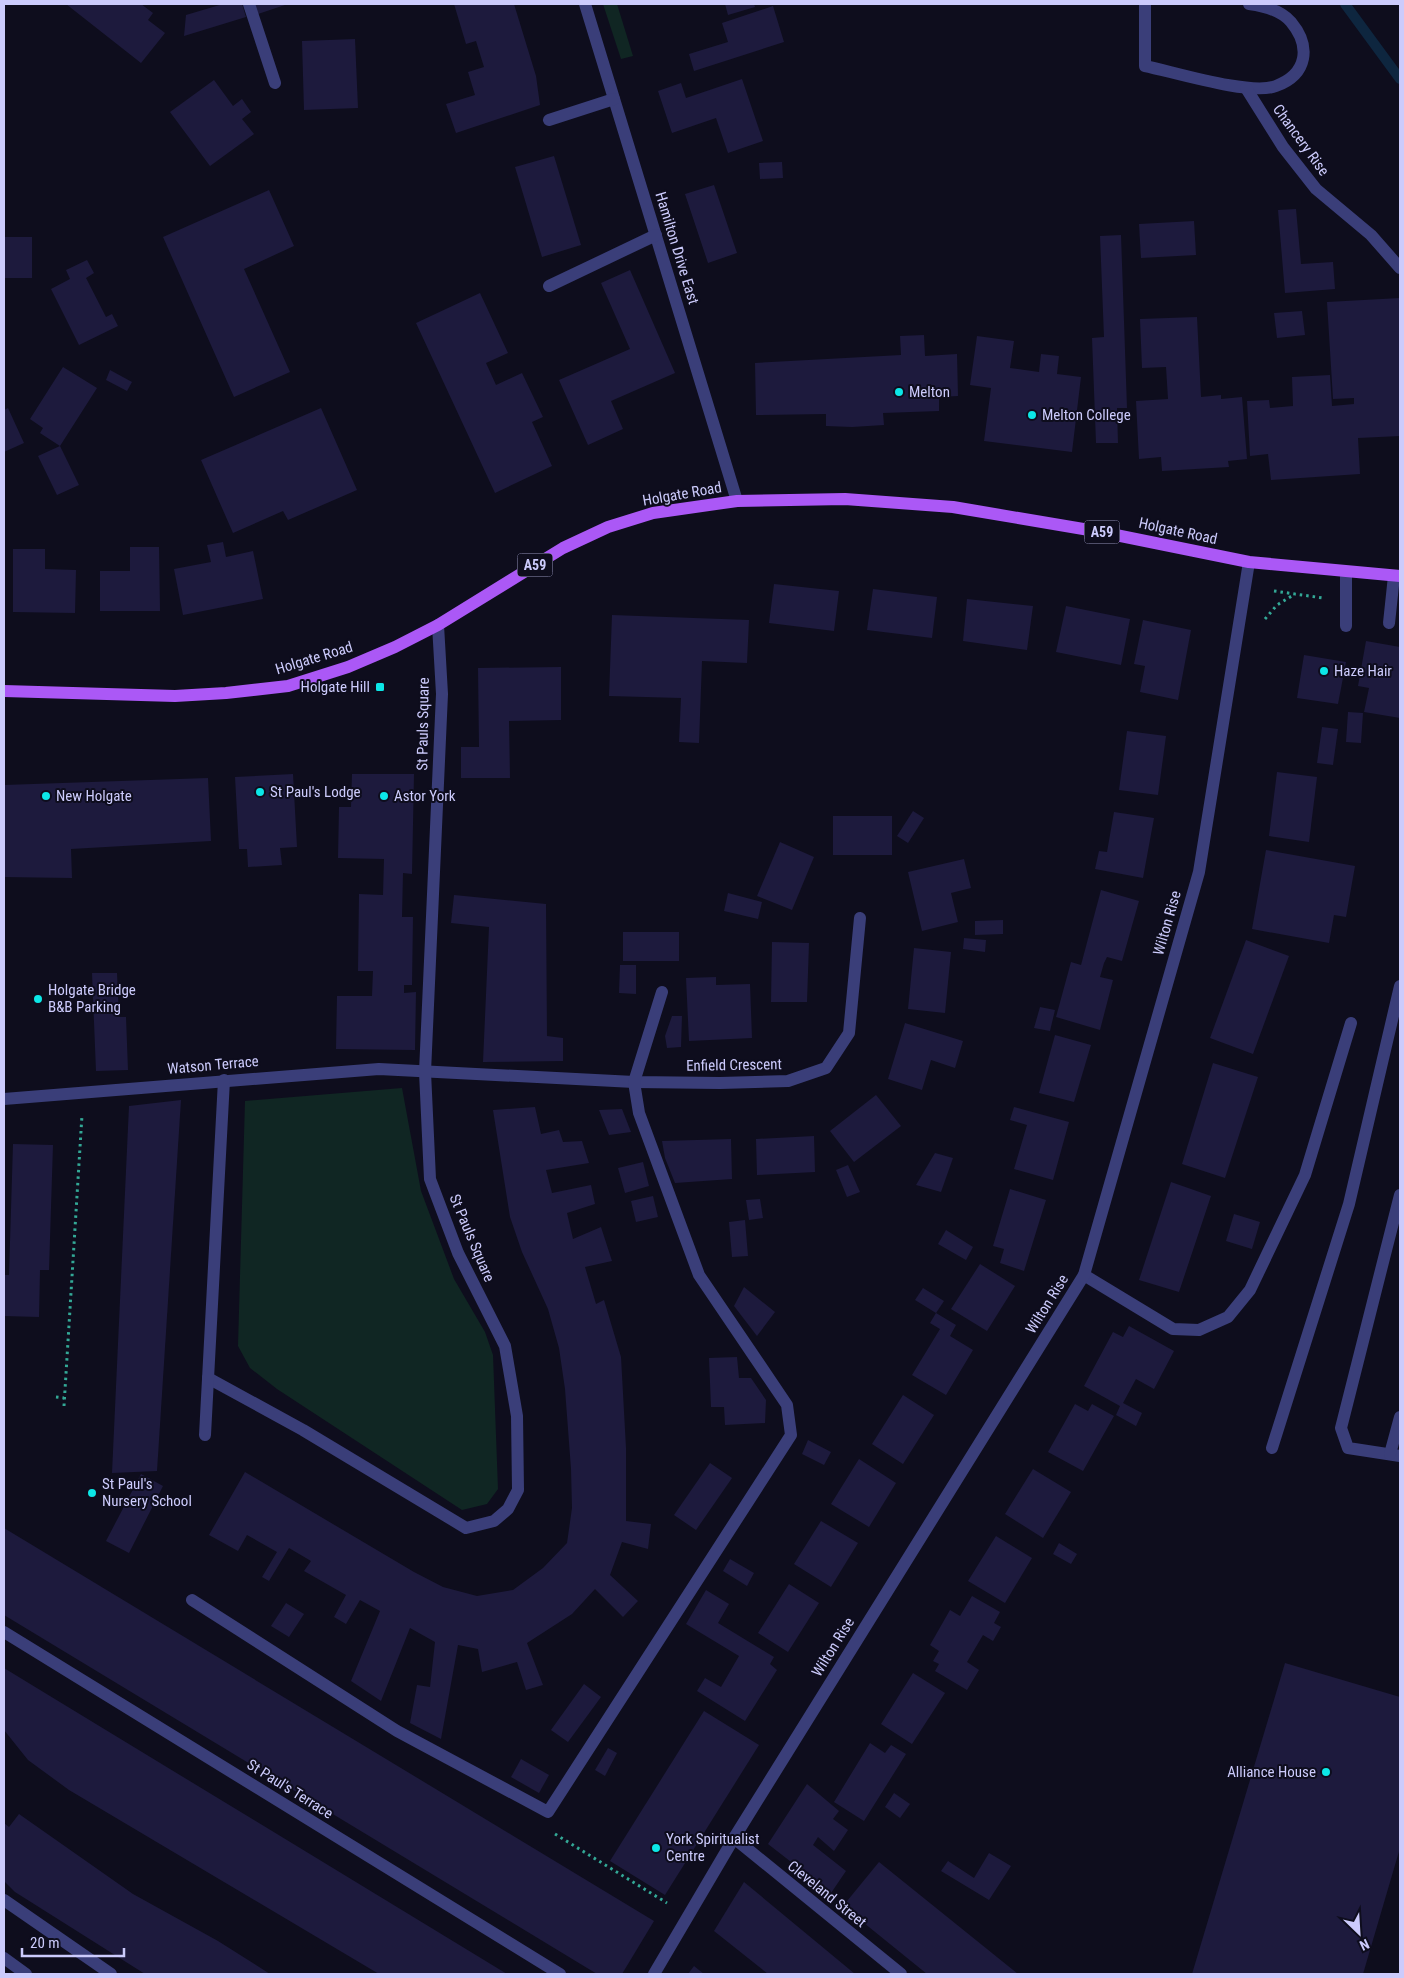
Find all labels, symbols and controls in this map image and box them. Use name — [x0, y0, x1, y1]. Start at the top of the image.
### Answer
street label: Chancery Rise — [1269, 101, 1333, 179]
street label: Hamilton Drive East — [651, 190, 703, 306]
place label: Melton — [909, 383, 950, 401]
marker: Melton — [893, 386, 905, 398]
place label: Melton College — [1042, 406, 1131, 424]
marker: Melton College — [1026, 409, 1038, 421]
street label: Holgate Road — [641, 478, 723, 510]
street label: Holgate Road — [1137, 514, 1219, 548]
road number: A59 — [1084, 520, 1120, 544]
road number: A59 — [518, 554, 552, 576]
street label: Holgate Road — [273, 638, 355, 678]
place label: Haze Hair — [1334, 662, 1392, 680]
marker: Haze Hair — [1318, 665, 1330, 677]
street label: St Pauls Square — [413, 677, 433, 771]
place label: Holgate Hill — [301, 678, 370, 696]
marker: Holgate Hill — [374, 681, 386, 693]
place label: St Paul's Lodge — [270, 783, 361, 801]
marker: St Paul's Lodge — [254, 786, 266, 798]
place label: New Holgate — [56, 787, 132, 805]
place label: Astor York — [394, 787, 456, 805]
marker: New Holgate — [40, 790, 52, 802]
marker: Astor York — [378, 790, 390, 802]
street label: Wilton Rise — [1149, 889, 1185, 957]
place label: Holgate Bridge B&B Parking — [48, 981, 136, 1016]
marker: Holgate Bridge B&B Parking — [32, 993, 44, 1005]
street label: Watson Terrace — [167, 1052, 259, 1078]
street label: Enfield Crescent — [686, 1055, 782, 1075]
street label: St Pauls Square — [445, 1192, 499, 1284]
street label: Wilton Rise — [1022, 1271, 1072, 1337]
place label: St Paul's Nursery School — [102, 1475, 192, 1510]
marker: St Paul's Nursery School — [86, 1487, 98, 1499]
street label: Wilton Rise — [808, 1614, 858, 1680]
street label: St Paul's Terrace — [244, 1755, 336, 1823]
place label: Alliance House — [1227, 1763, 1316, 1781]
marker: Alliance House — [1320, 1766, 1332, 1778]
place label: York Spiritualist Centre — [666, 1830, 759, 1865]
marker: York Spiritualist Centre — [650, 1842, 662, 1854]
street label: Cleveland Street — [784, 1857, 870, 1931]
north arrow — [1334, 1908, 1384, 1958]
scale bar — [22, 1926, 125, 1958]
text: 20 m — [30, 1934, 60, 1952]
text: N — [1357, 1936, 1372, 1954]

